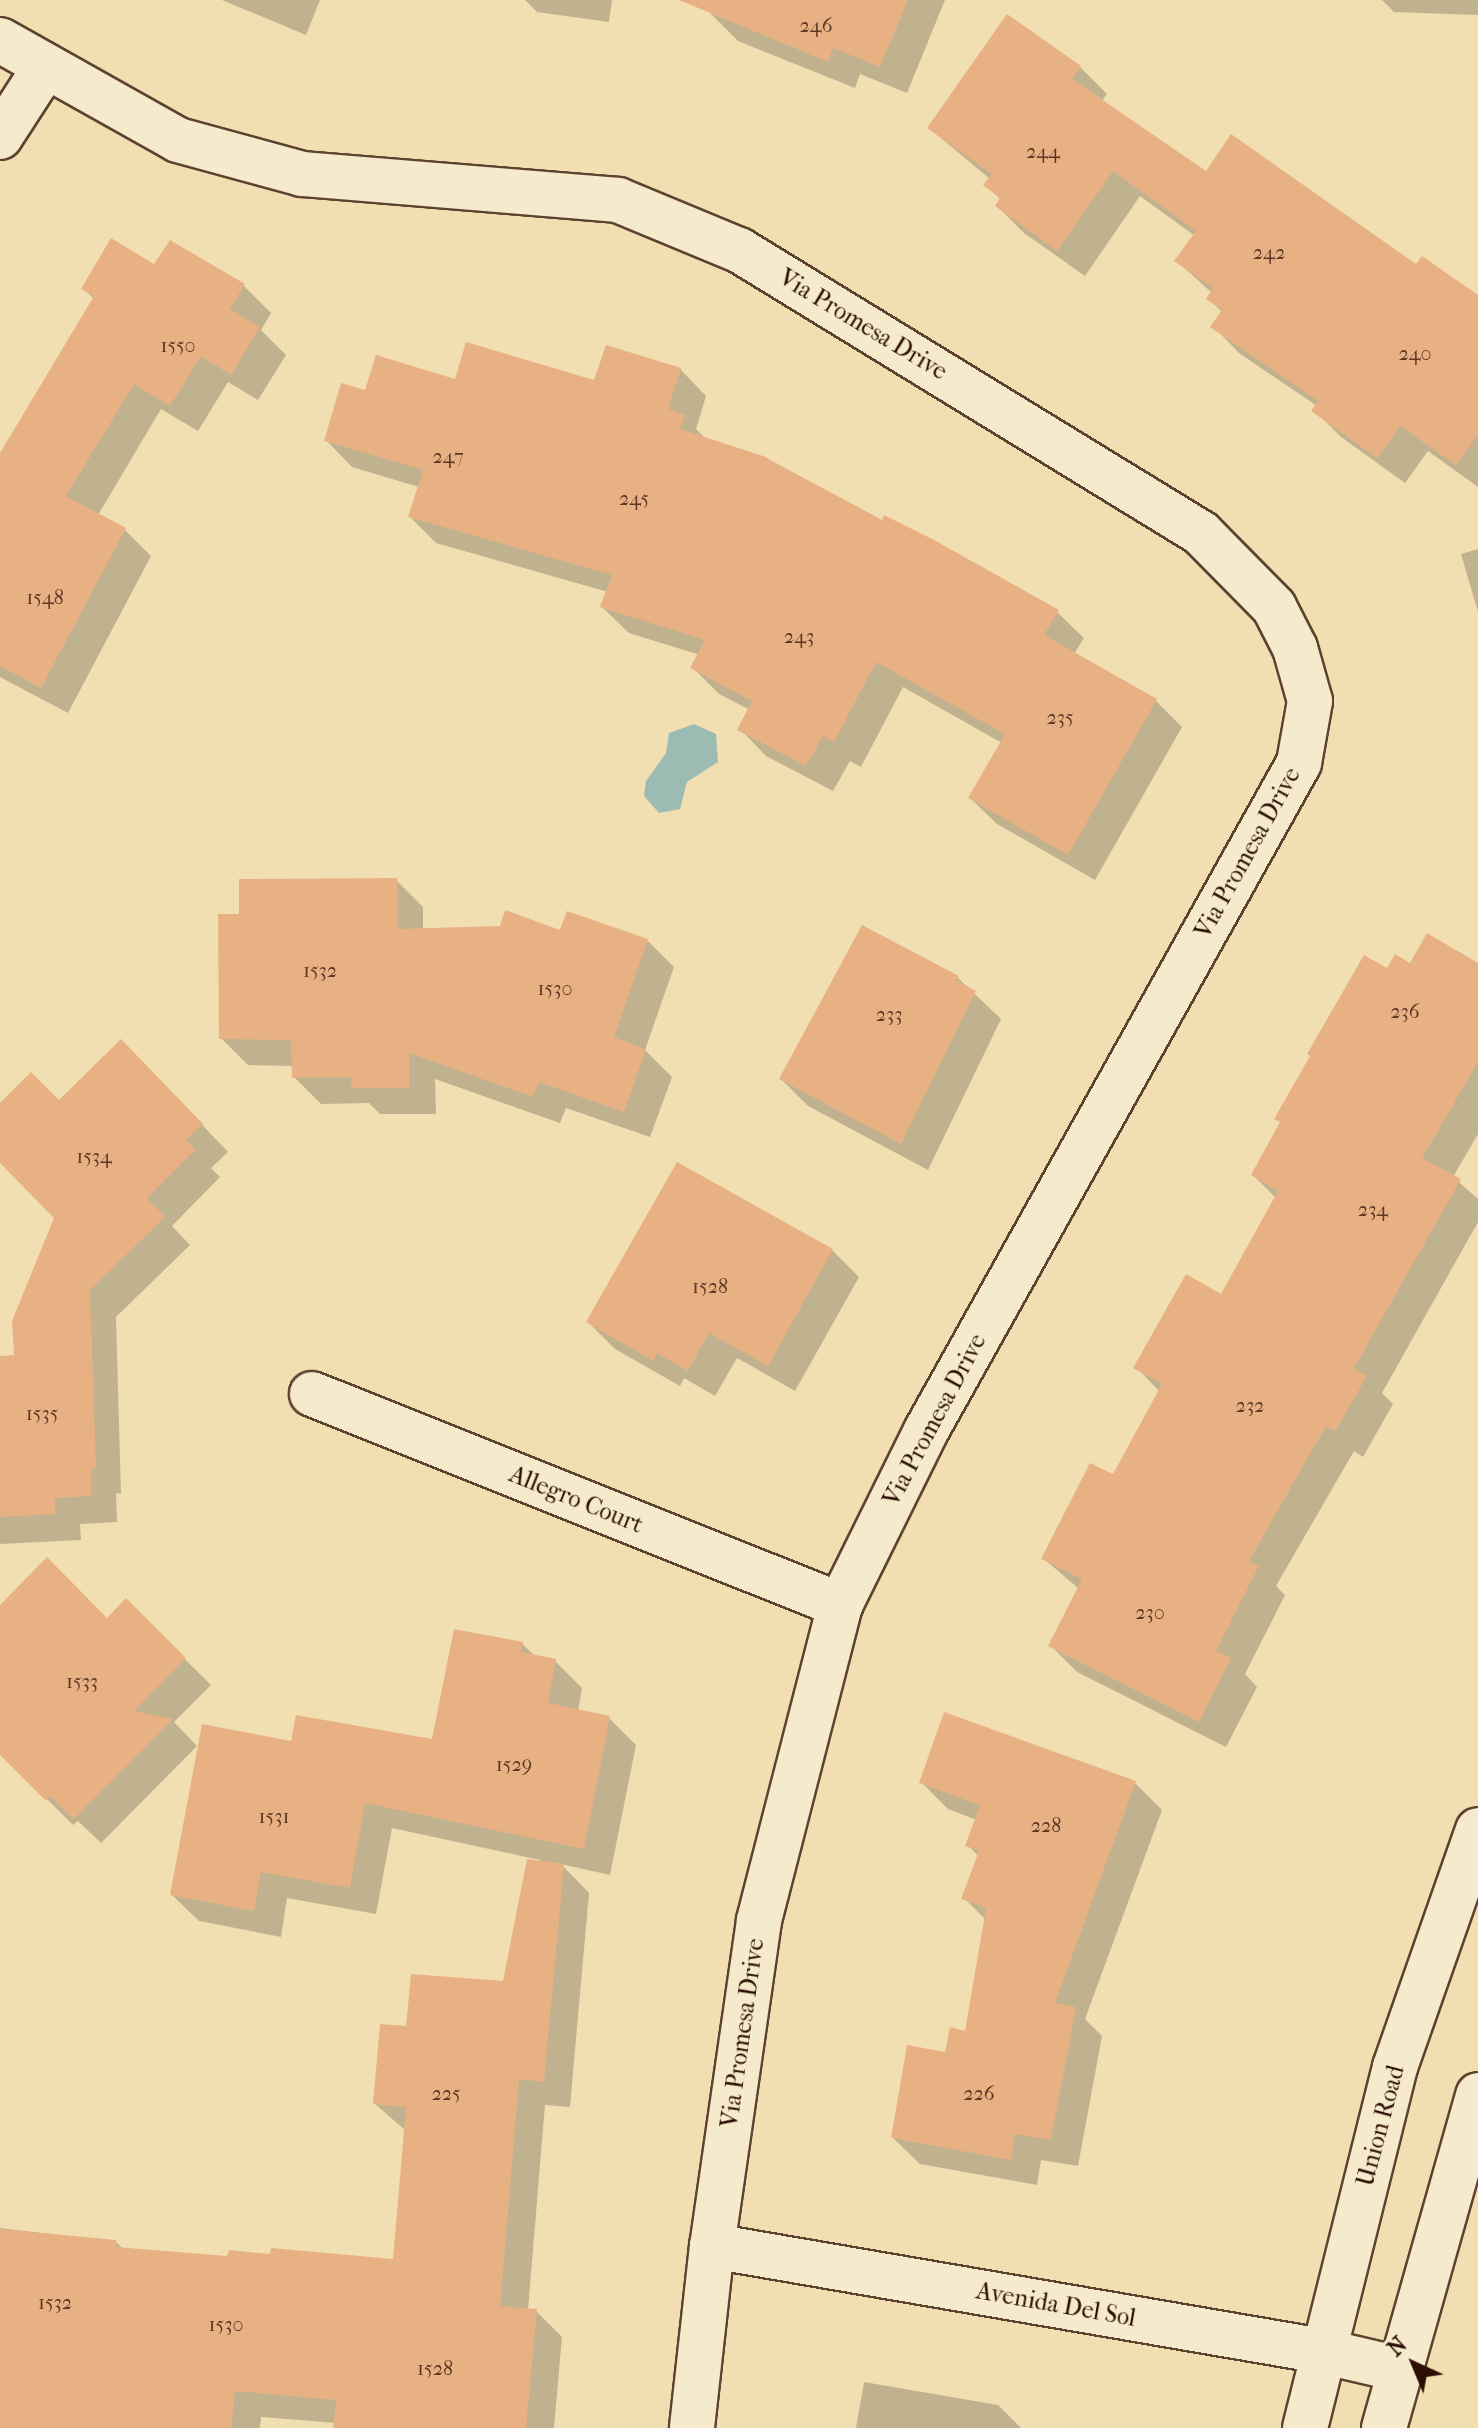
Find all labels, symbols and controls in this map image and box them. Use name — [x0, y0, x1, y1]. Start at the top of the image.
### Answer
house number: 246 — [800, 13, 832, 37]
house number: 244 — [1026, 139, 1060, 163]
house number: 242 — [1253, 240, 1285, 264]
street label: Via Promesa Drive — [774, 263, 952, 387]
house number: 1550 — [160, 333, 196, 357]
house number: 240 — [1398, 341, 1432, 365]
house number: 247 — [432, 444, 464, 468]
house number: 245 — [619, 486, 649, 510]
house number: 1548 — [26, 585, 64, 609]
house number: 243 — [784, 624, 814, 648]
house number: 235 — [1046, 705, 1074, 729]
street label: Via Promesa Drive — [1189, 763, 1307, 943]
house number: 1532 — [303, 958, 337, 982]
house number: 1530 — [538, 976, 572, 1000]
house number: 236 — [1390, 999, 1420, 1023]
house number: 233 — [876, 1002, 902, 1026]
house number: 1534 — [76, 1144, 112, 1168]
house number: 234 — [1358, 1197, 1388, 1221]
house number: 1528 — [692, 1274, 728, 1298]
street label: Via Promesa Drive — [877, 1329, 993, 1511]
house number: 232 — [1236, 1393, 1264, 1417]
house number: 1535 — [26, 1401, 58, 1425]
street label: Allegro Court — [505, 1460, 647, 1540]
house number: 230 — [1135, 1600, 1165, 1624]
house number: 1533 — [66, 1669, 98, 1693]
house number: 1529 — [496, 1752, 532, 1776]
house number: 1531 — [258, 1804, 290, 1828]
house number: 228 — [1031, 1813, 1061, 1837]
street label: Via Promesa Drive — [715, 1936, 771, 2130]
street label: Union Road — [1351, 2062, 1411, 2190]
house number: 225 — [431, 2081, 461, 2105]
house number: 226 — [963, 2081, 995, 2105]
street label: Avenida Del Sol — [974, 2277, 1138, 2333]
house number: 1532 — [38, 2290, 72, 2314]
house number: 1530 — [209, 2312, 243, 2336]
north arrow — [1374, 2324, 1454, 2404]
text: N — [1382, 2332, 1412, 2362]
house number: 1528 — [417, 2356, 453, 2380]

